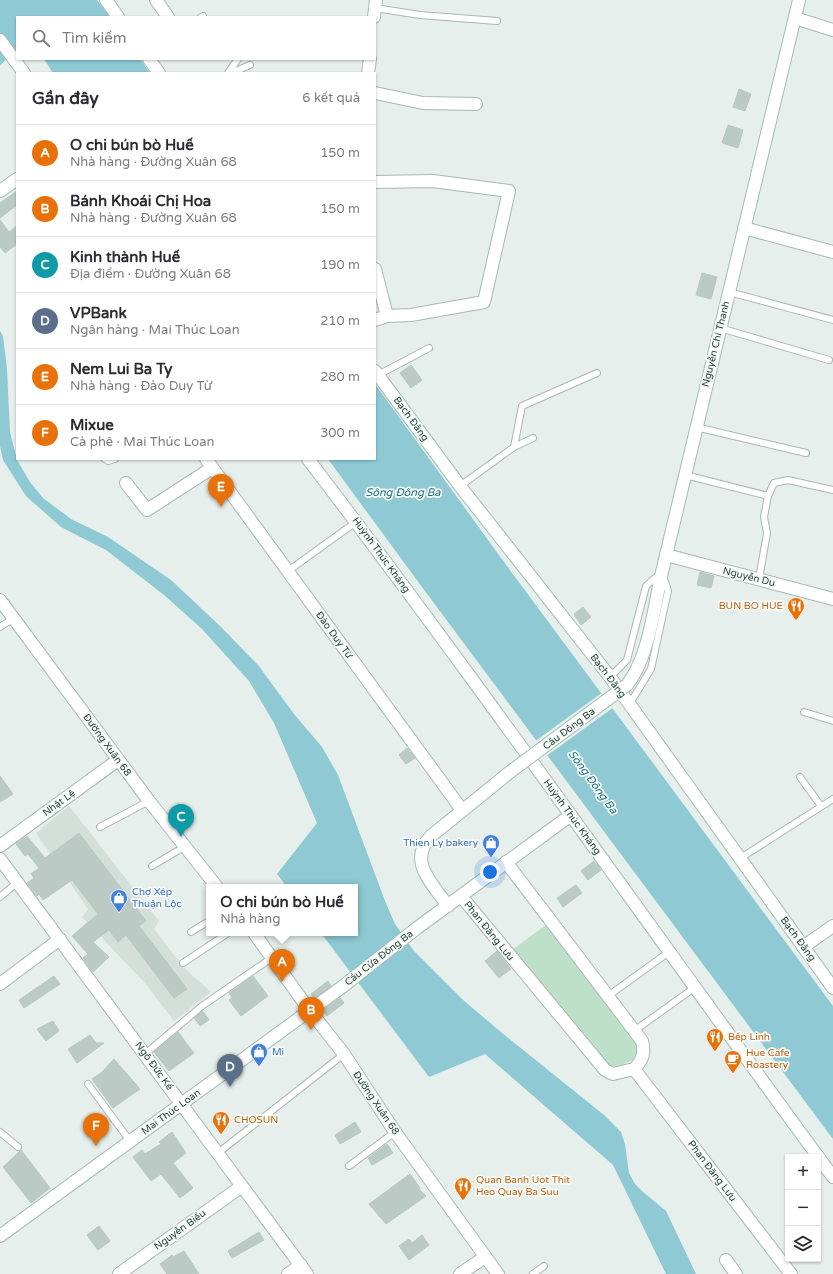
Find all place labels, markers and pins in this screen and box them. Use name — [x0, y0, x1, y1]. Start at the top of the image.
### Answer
pin: E — [208, 474, 234, 507]
restaurant icon: BUN BO HUE — [786, 596, 806, 621]
place label: BUN BO HUE — [719, 600, 783, 612]
pin: C — [168, 804, 194, 837]
shop icon: Thien Ly bakery — [481, 833, 501, 858]
place label: Thien Ly bakery — [403, 837, 479, 849]
place label: Chợ Xép Thuận Lộc — [132, 886, 182, 910]
shop icon: Chợ Xép Thuận Lộc — [109, 888, 129, 913]
pin: A — [269, 949, 295, 982]
pin: B — [298, 997, 324, 1030]
restaurant icon: Bếp Linh — [705, 1027, 725, 1052]
place label: Bếp Linh — [728, 1031, 770, 1043]
shop icon: Mi — [249, 1042, 269, 1067]
place label: Mi — [272, 1046, 284, 1058]
place label: Hue Cafe Roastery — [746, 1047, 790, 1071]
cafe icon: Hue Cafe Roastery — [723, 1049, 743, 1074]
pin: D — [217, 1054, 243, 1087]
restaurant icon: CHOSUN — [211, 1110, 231, 1135]
pin: F — [83, 1113, 109, 1146]
place label: CHOSUN — [234, 1114, 278, 1126]
place label: Quan Banh Uot Thit Heo Quay Ba Suu — [476, 1174, 570, 1198]
restaurant icon: Quan Banh Uot Thit Heo Quay Ba Suu — [453, 1176, 473, 1201]

